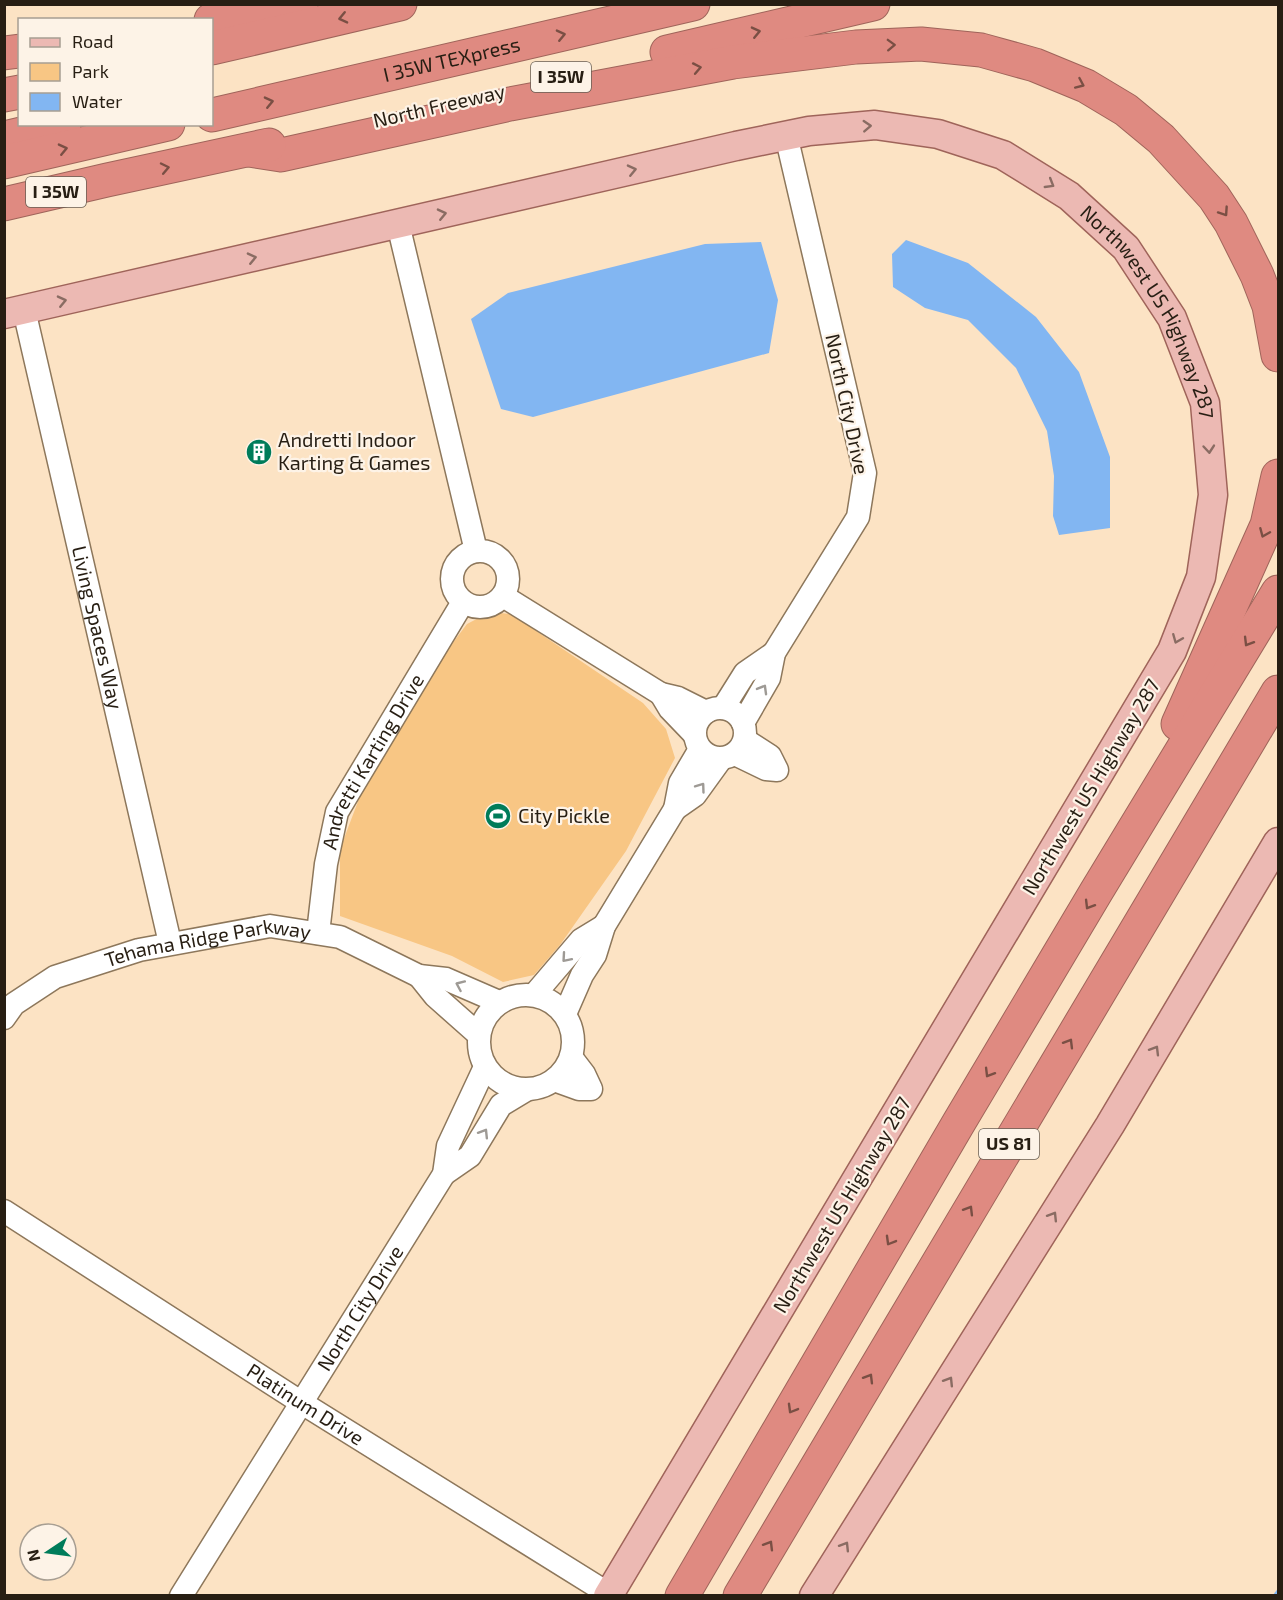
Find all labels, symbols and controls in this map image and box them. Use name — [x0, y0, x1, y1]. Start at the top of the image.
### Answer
one-way arrow — [338, 10, 348, 23]
legend — [18, 18, 213, 126]
one-way arrow — [751, 26, 761, 39]
one-way arrow — [556, 29, 566, 42]
text: Road — [72, 30, 113, 52]
street label: I 35W TEXpress — [381, 31, 522, 86]
one-way arrow — [886, 39, 895, 52]
text: Park — [72, 60, 109, 82]
road number: I 35W — [531, 62, 591, 92]
one-way arrow — [692, 62, 702, 75]
one-way arrow — [1073, 76, 1084, 88]
street label: North Freeway — [370, 78, 508, 132]
text: Water — [72, 90, 122, 112]
one-way arrow — [263, 96, 273, 109]
one-way arrow — [863, 120, 872, 133]
one-way arrow — [57, 143, 67, 156]
one-way arrow — [159, 162, 169, 175]
one-way arrow — [626, 164, 636, 177]
road number: I 35W — [26, 177, 86, 207]
one-way arrow — [1044, 177, 1054, 188]
street label: Northwest US Highway 287 — [1076, 200, 1219, 419]
one-way arrow — [1217, 205, 1228, 216]
one-way arrow — [436, 208, 446, 221]
one-way arrow — [246, 252, 256, 265]
one-way arrow — [56, 296, 66, 309]
street label: North City Drive — [821, 331, 875, 476]
place label: Andretti Indoor Karting & Games — [278, 427, 431, 474]
building icon: Andretti Indoor Karting & Games — [244, 437, 274, 467]
one-way arrow — [1202, 445, 1215, 454]
one-way arrow — [1259, 526, 1271, 537]
street label: Living Spaces Way — [68, 543, 129, 712]
one-way arrow — [1172, 632, 1184, 643]
one-way arrow — [1244, 636, 1256, 646]
street label: Andretti Karting Drive — [316, 669, 428, 852]
street label: Northwest US Highway 287 — [1016, 674, 1164, 899]
one-way arrow — [755, 685, 767, 695]
one-way arrow — [694, 782, 705, 793]
sports icon: City Pickle — [483, 801, 513, 831]
place label: City Pickle — [518, 803, 610, 827]
one-way arrow — [1084, 899, 1096, 909]
street label: Tehama Ridge Parkway — [101, 913, 313, 971]
one-way arrow — [562, 951, 573, 962]
one-way arrow — [456, 980, 467, 992]
one-way arrow — [1062, 1039, 1073, 1049]
one-way arrow — [1148, 1046, 1159, 1056]
one-way arrow — [984, 1067, 996, 1077]
street label: Northwest US Highway 287 — [767, 1092, 915, 1317]
one-way arrow — [476, 1129, 488, 1139]
road number: US 81 — [979, 1129, 1039, 1159]
one-way arrow — [962, 1206, 973, 1216]
one-way arrow — [1046, 1212, 1057, 1223]
one-way arrow — [886, 1235, 897, 1245]
street label: North City Drive — [311, 1241, 408, 1375]
street label: Platinum Drive — [243, 1358, 369, 1450]
one-way arrow — [862, 1373, 873, 1384]
one-way arrow — [942, 1377, 954, 1387]
one-way arrow — [787, 1403, 799, 1413]
north arrow — [18, 1522, 78, 1582]
one-way arrow — [762, 1541, 774, 1551]
one-way arrow — [838, 1542, 850, 1552]
text: N — [22, 1548, 43, 1563]

